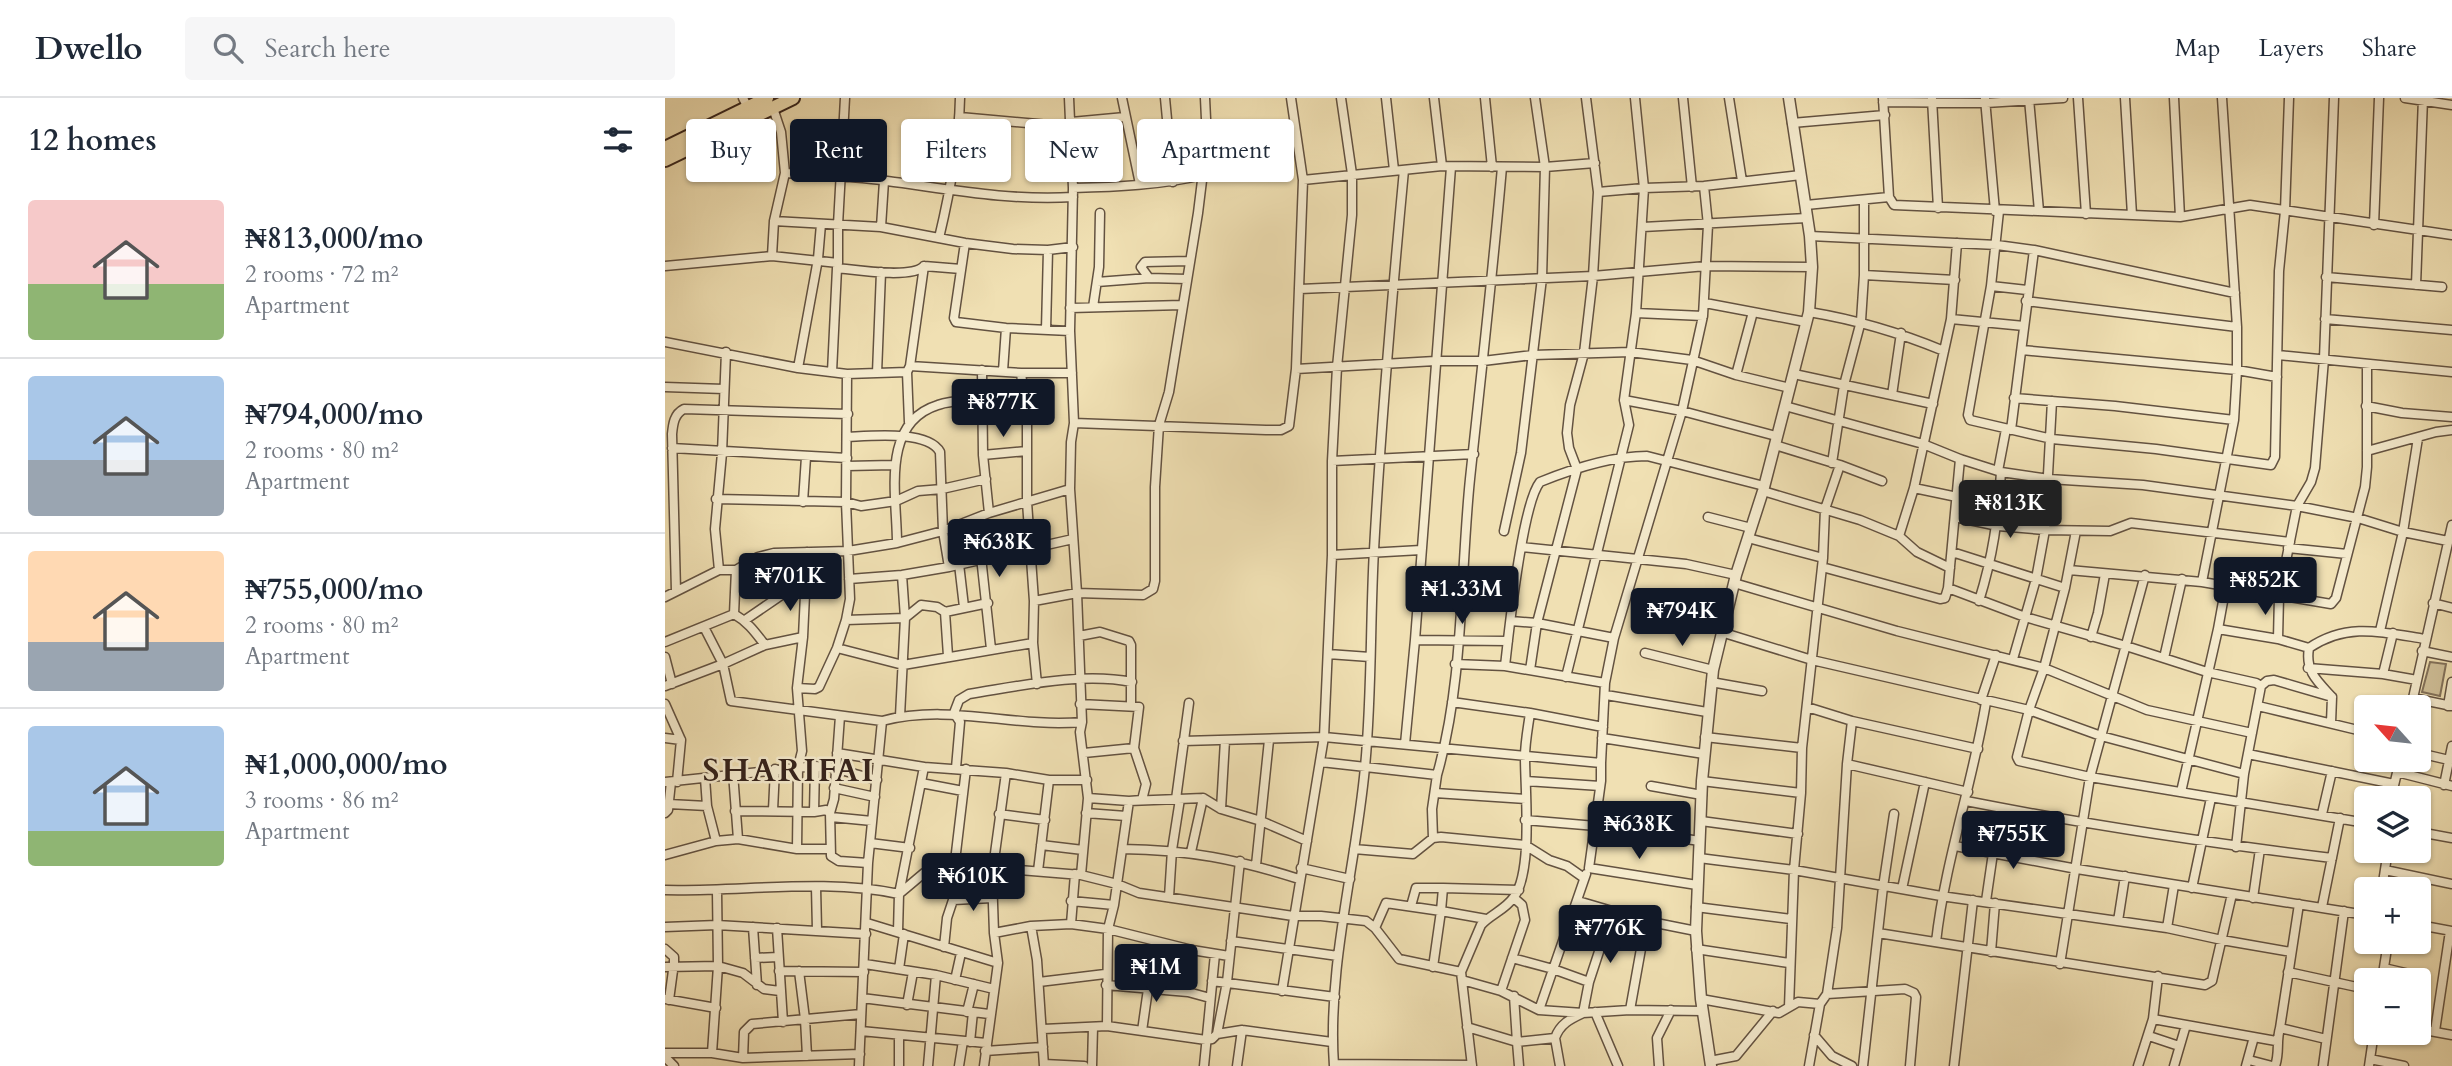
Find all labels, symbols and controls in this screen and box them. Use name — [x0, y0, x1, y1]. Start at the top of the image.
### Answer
search box — [185, 17, 675, 80]
text: Dwello — [35, 26, 143, 71]
icon: search — [209, 29, 247, 67]
text: Search here — [265, 31, 391, 66]
text: Map — [2175, 32, 2221, 65]
text: Layers — [2259, 32, 2324, 65]
text: Share — [2362, 32, 2417, 65]
chip: Buy — [686, 119, 776, 182]
chip: Rent — [790, 119, 887, 182]
chip: Filters — [901, 119, 1011, 182]
chip: New — [1025, 119, 1123, 182]
chip: Apartment — [1137, 119, 1294, 182]
text: 12 homes — [28, 120, 157, 161]
icon: filters — [599, 121, 637, 159]
text: ₦813,000/mo — [245, 218, 423, 259]
icon: home — [84, 228, 168, 312]
text: 2 rooms · 72 m² — [245, 259, 398, 290]
text: Apartment — [245, 290, 349, 321]
pin: ₦877K — [954, 380, 1052, 439]
text: ₦877K — [968, 386, 1038, 417]
text: ₦794,000/mo — [245, 394, 423, 435]
icon: home — [84, 404, 168, 488]
text: 2 rooms · 80 m² — [245, 435, 398, 466]
text: Apartment — [245, 466, 349, 497]
pin: ₦813K — [1961, 480, 2059, 540]
text: ₦813K — [1975, 487, 2045, 518]
pin: ₦638K — [950, 519, 1048, 579]
text: ₦638K — [964, 526, 1034, 557]
pin: ₦701K — [741, 554, 839, 613]
pin: ₦852K — [2216, 558, 2314, 617]
text: ₦701K — [755, 560, 825, 591]
text: ₦852K — [2230, 564, 2300, 595]
pin: ₦1.33M — [1405, 566, 1519, 626]
text: ₦755,000/mo — [245, 569, 423, 610]
text: ₦1.33M — [1422, 573, 1502, 604]
icon: home — [84, 579, 168, 663]
pin: ₦794K — [1633, 588, 1731, 648]
text: ₦794K — [1647, 595, 1717, 626]
text: 2 rooms · 80 m² — [245, 610, 398, 641]
text: Apartment — [245, 641, 349, 672]
north arrow — [2354, 695, 2431, 772]
map controls — [2354, 695, 2431, 1045]
text: ₦1,000,000/mo — [245, 744, 448, 785]
district label: SHARIFAI — [703, 749, 875, 793]
icon: home — [84, 754, 168, 838]
text: 3 rooms · 86 m² — [245, 785, 398, 816]
button: layers — [2354, 786, 2431, 863]
pin: ₦638K — [1590, 802, 1688, 861]
text: ₦638K — [1604, 808, 1674, 839]
pin: ₦755K — [1964, 812, 2062, 871]
text: Apartment — [245, 816, 349, 847]
text: ₦755K — [1978, 818, 2048, 849]
pin: ₦610K — [924, 854, 1022, 913]
text: ₦610K — [938, 860, 1008, 891]
button: + — [2354, 877, 2431, 954]
pin: ₦776K — [1561, 906, 1659, 965]
text: ₦776K — [1575, 912, 1645, 943]
pin: ₦1M — [1122, 944, 1190, 1004]
text: ₦1M — [1131, 951, 1181, 982]
button: − — [2354, 968, 2431, 1045]

